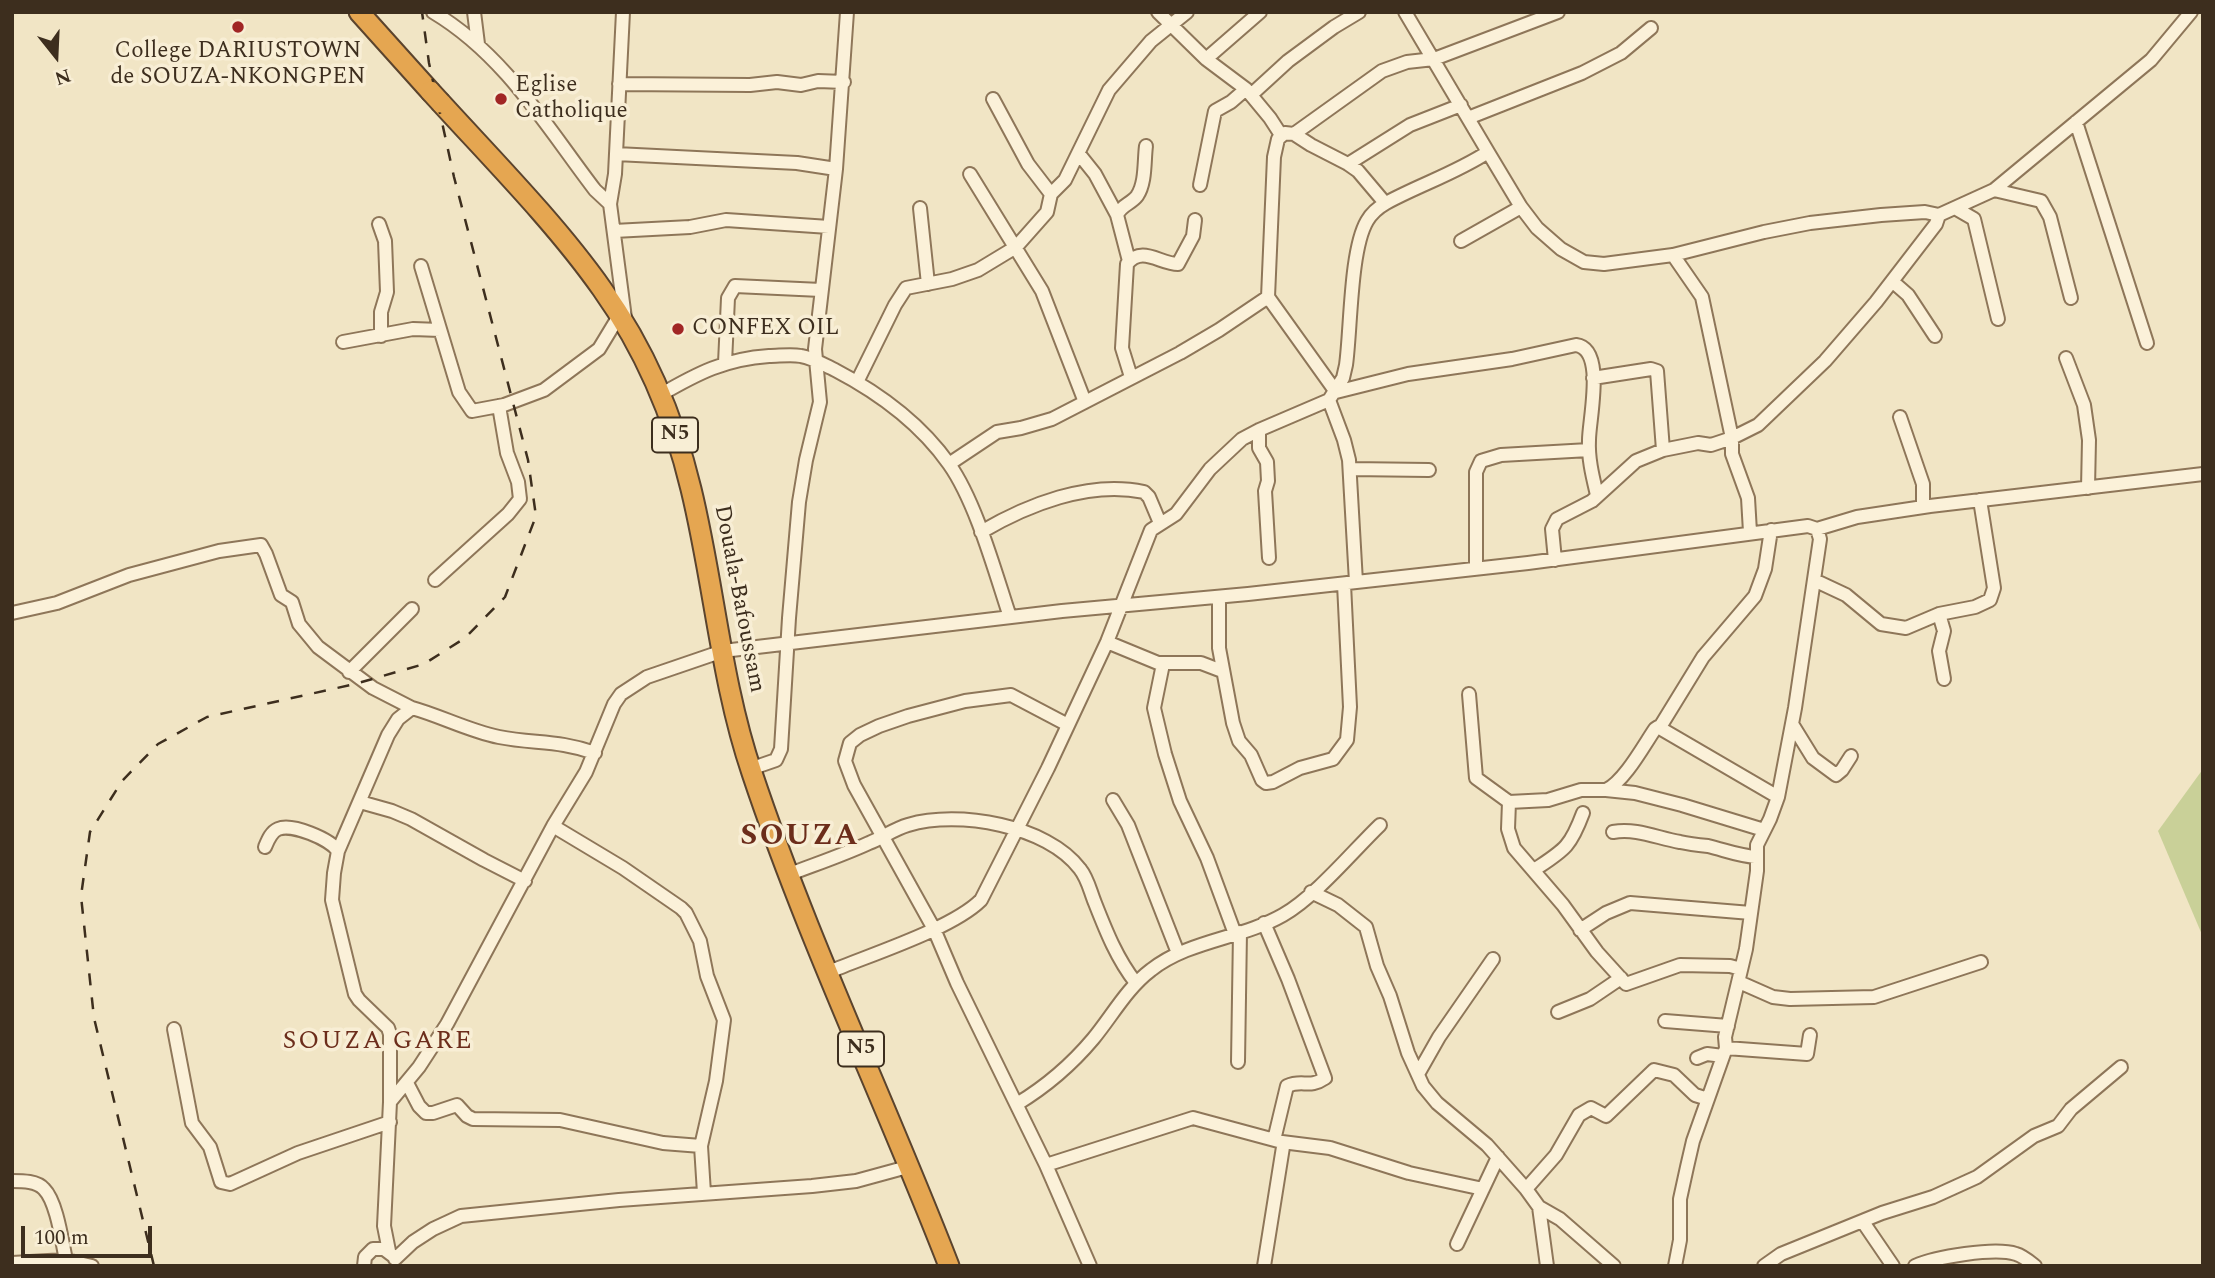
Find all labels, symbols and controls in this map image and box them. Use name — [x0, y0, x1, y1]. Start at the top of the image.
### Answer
marker: College DARIUSTOWN de SOUZA-NKONGPEN — [230, 19, 246, 35]
north arrow — [21, 21, 91, 91]
place label: College DARIUSTOWN de SOUZA-NKONGPEN — [110, 38, 366, 92]
text: N — [51, 60, 75, 93]
place label: Eglise Catholique — [515, 72, 628, 126]
marker: Eglise Catholique — [493, 91, 509, 107]
place label: CONFEX OIL — [692, 315, 839, 343]
marker: CONFEX OIL — [670, 321, 686, 337]
road number: N5 — [652, 418, 698, 452]
street label: Douala-Bafoussam — [706, 503, 770, 695]
district label: SOUZA — [741, 820, 859, 856]
district label: SOUZA GARE — [284, 1027, 472, 1059]
road number: N5 — [838, 1032, 884, 1066]
scale bar — [24, 1212, 156, 1256]
text: 100 m — [34, 1222, 89, 1254]

